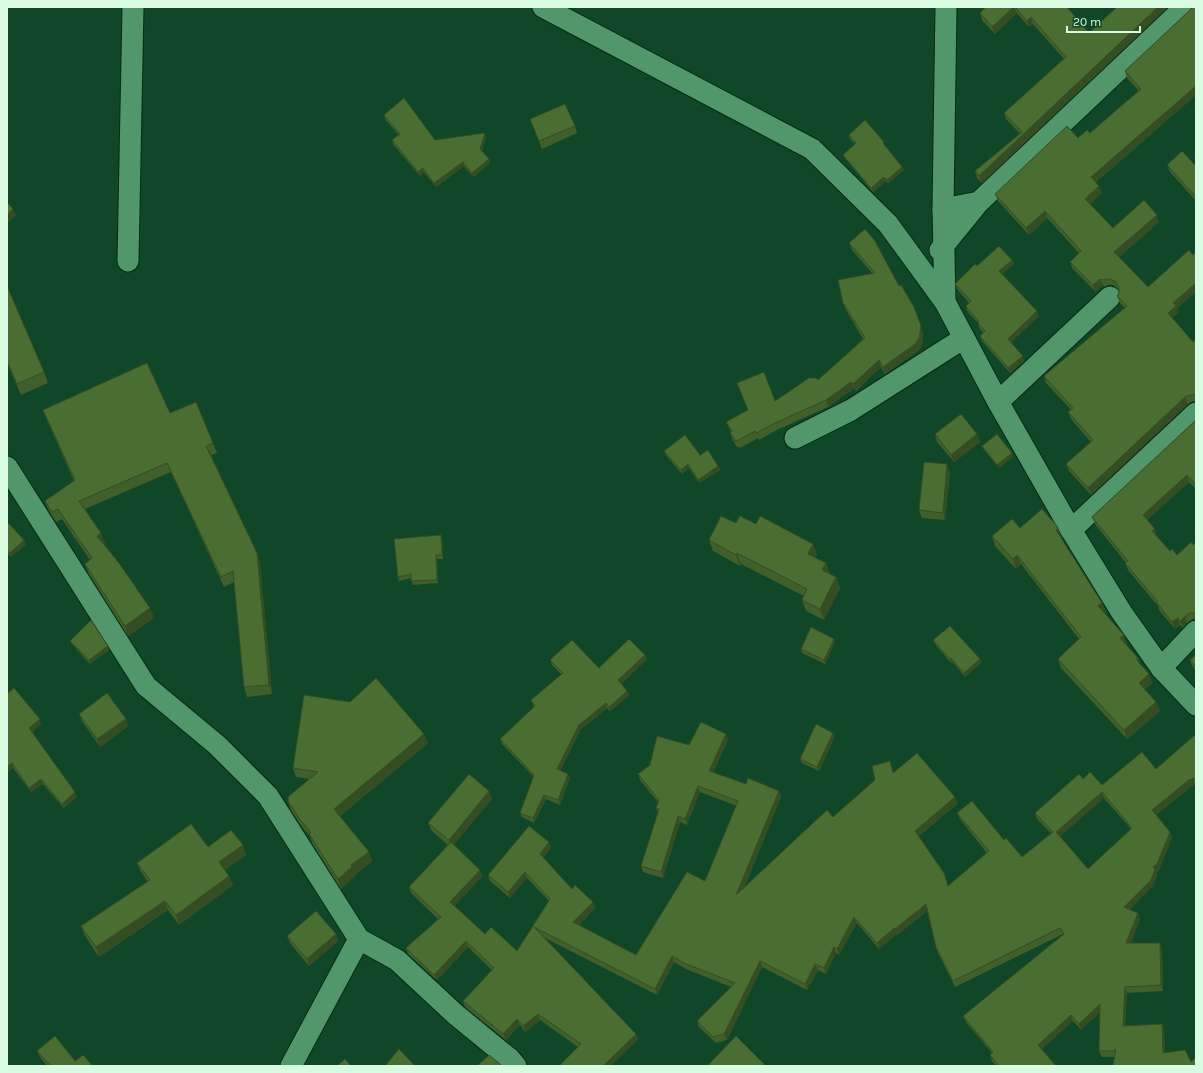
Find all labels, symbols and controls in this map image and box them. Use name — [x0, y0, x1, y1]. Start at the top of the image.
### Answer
scale bar — [1067, 8, 1140, 34]
text: 20 m — [1073, 15, 1101, 29]

